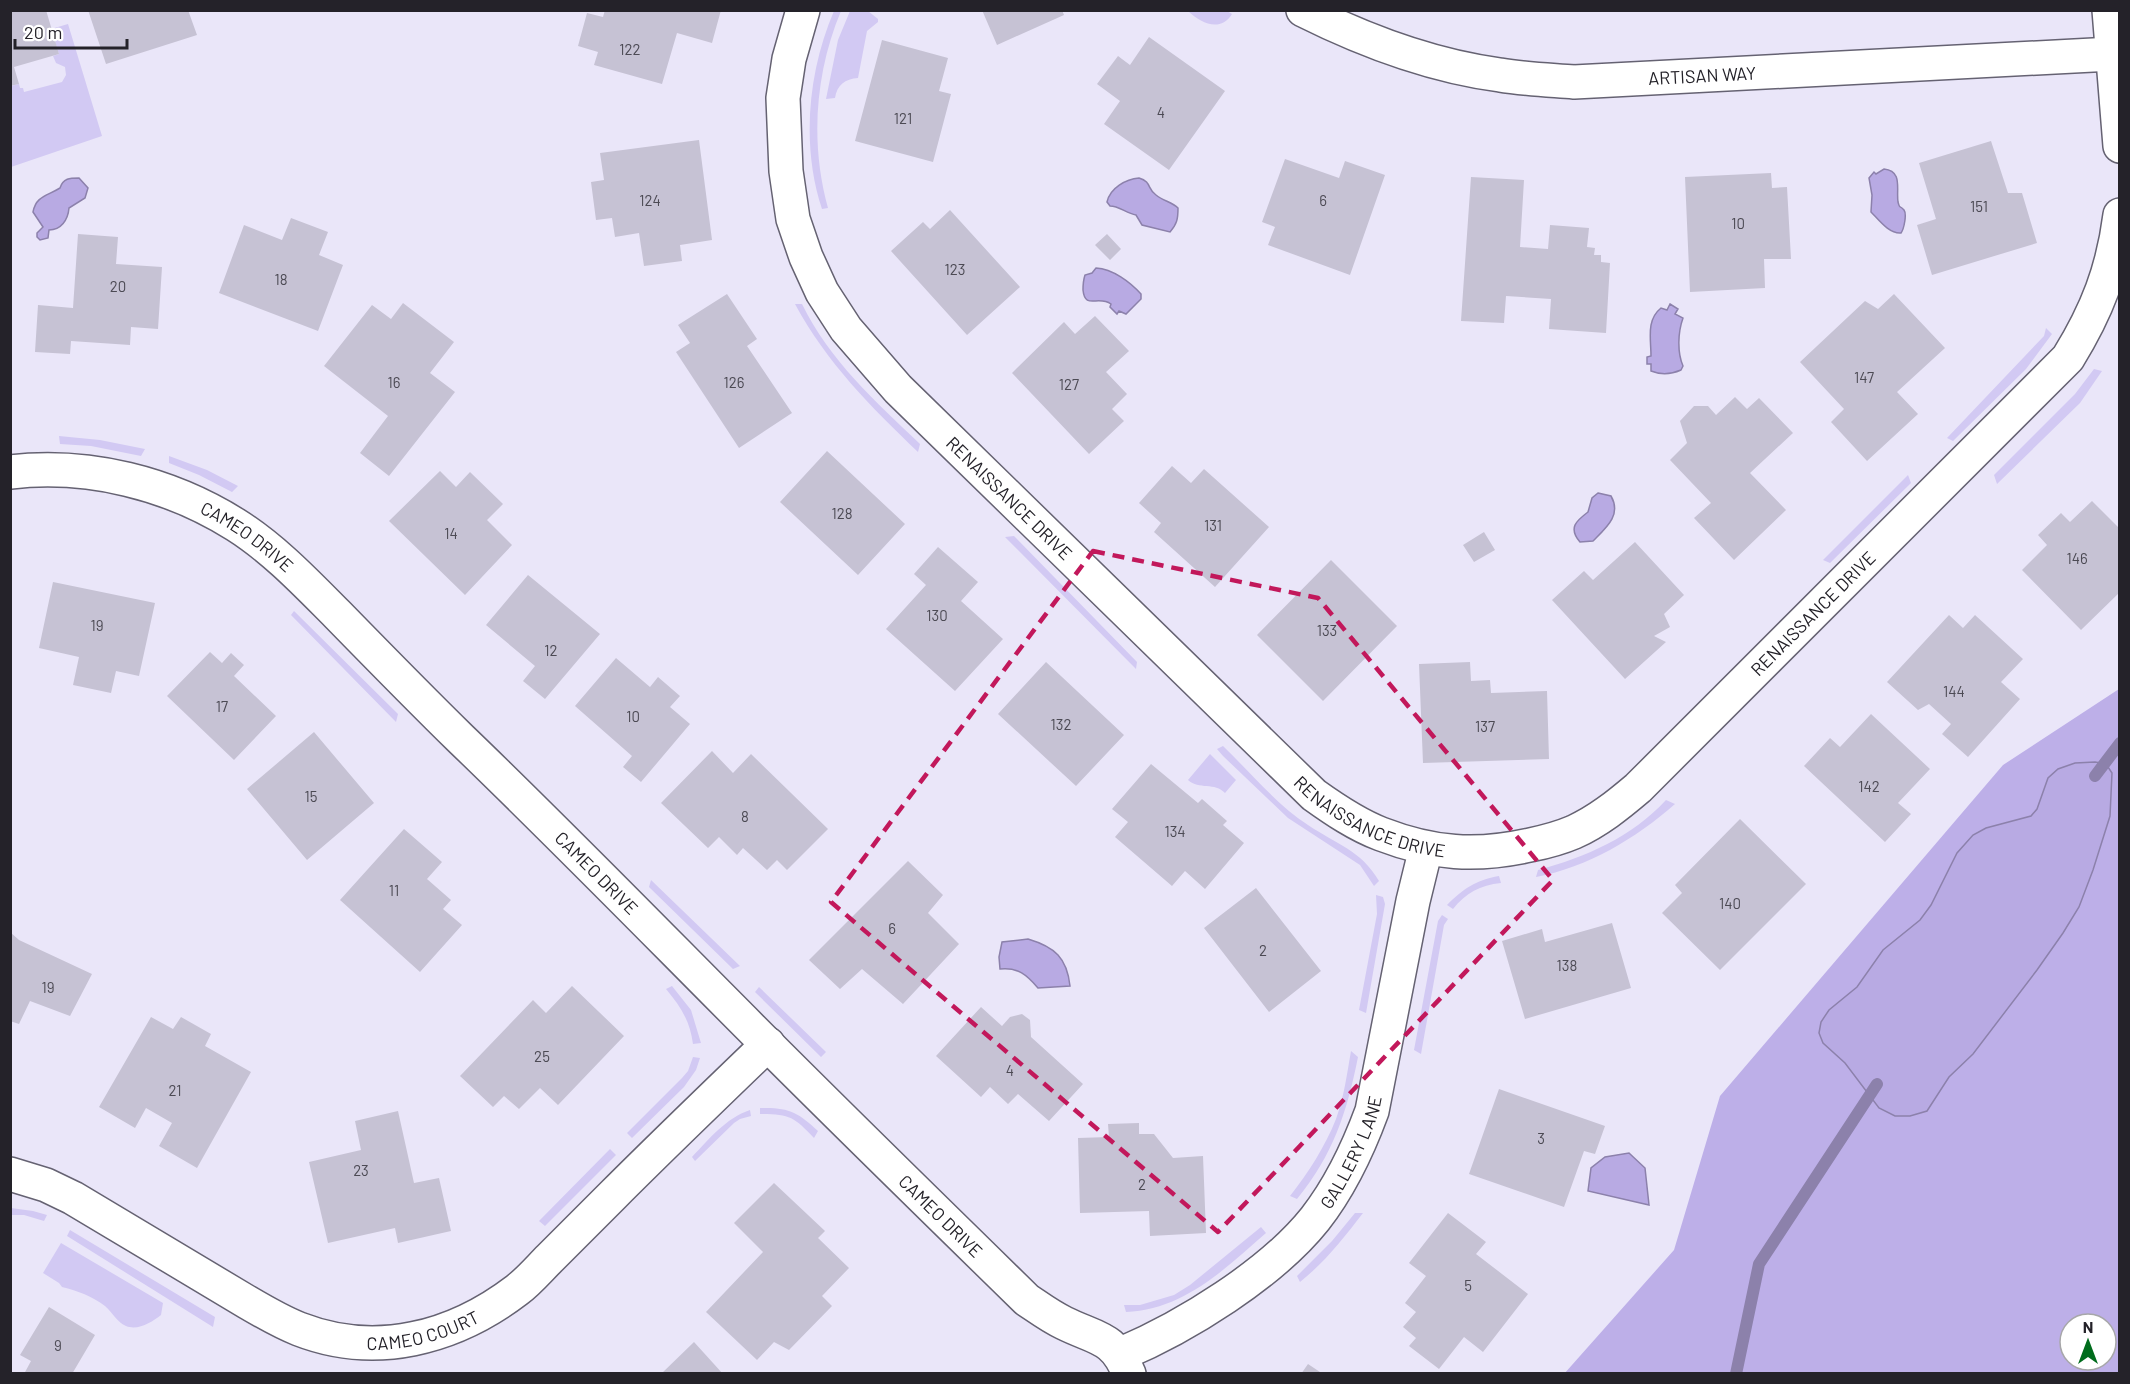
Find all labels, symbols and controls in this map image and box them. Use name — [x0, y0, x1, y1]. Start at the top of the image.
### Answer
scale bar — [15, 12, 128, 50]
text: 20 m — [24, 21, 62, 43]
house number: 122 — [619, 40, 641, 58]
street label: ARTISAN WAY — [1648, 62, 1757, 89]
house number: 4 — [1157, 103, 1165, 121]
house number: 121 — [894, 109, 912, 127]
house number: 124 — [639, 191, 661, 209]
house number: 6 — [1319, 191, 1327, 209]
house number: 151 — [1970, 197, 1988, 215]
house number: 10 — [1731, 214, 1745, 232]
house number: 123 — [945, 260, 965, 278]
house number: 18 — [274, 270, 288, 288]
house number: 20 — [110, 277, 126, 295]
house number: 147 — [1854, 368, 1874, 386]
house number: 16 — [388, 373, 400, 391]
house number: 126 — [723, 373, 745, 391]
house number: 127 — [1059, 375, 1079, 393]
street label: RENAISSANCE DRIVE — [942, 432, 1077, 564]
street label: CAMEO DRIVE — [197, 496, 298, 576]
house number: 128 — [831, 504, 853, 522]
house number: 131 — [1204, 516, 1222, 534]
house number: 14 — [444, 524, 458, 542]
street label: RENAISSANCE DRIVE — [1746, 546, 1880, 680]
house number: 146 — [2066, 549, 2088, 567]
house number: 130 — [926, 606, 948, 624]
house number: 19 — [90, 616, 104, 634]
house number: 133 — [1317, 621, 1337, 639]
house number: 12 — [544, 641, 558, 659]
house number: 144 — [1943, 682, 1965, 700]
house number: 17 — [216, 697, 228, 715]
house number: 10 — [626, 707, 640, 725]
house number: 132 — [1050, 715, 1072, 733]
house number: 137 — [1475, 717, 1495, 735]
street label: RENAISSANCE DRIVE — [1290, 771, 1447, 862]
house number: 142 — [1858, 777, 1880, 795]
house number: 15 — [305, 787, 317, 805]
house number: 8 — [741, 807, 749, 825]
house number: 134 — [1164, 822, 1186, 840]
street label: CAMEO DRIVE — [551, 827, 643, 919]
house number: 11 — [389, 881, 399, 899]
house number: 140 — [1719, 894, 1741, 912]
house number: 6 — [888, 919, 896, 937]
house number: 2 — [1259, 941, 1267, 959]
house number: 138 — [1557, 956, 1577, 974]
house number: 19 — [41, 978, 55, 996]
house number: 25 — [534, 1047, 550, 1065]
house number: 4 — [1006, 1061, 1014, 1079]
house number: 21 — [168, 1081, 182, 1099]
street label: GALLERY LANE — [1315, 1094, 1386, 1213]
house number: 3 — [1537, 1129, 1545, 1147]
house number: 23 — [353, 1161, 369, 1179]
street label: CAMEO DRIVE — [894, 1170, 987, 1262]
house number: 2 — [1138, 1175, 1146, 1193]
house number: 5 — [1464, 1276, 1472, 1294]
street label: CAMEO COURT — [367, 1306, 482, 1354]
north arrow — [2058, 1312, 2118, 1372]
text: N — [2083, 1317, 2093, 1336]
house number: 9 — [54, 1336, 62, 1354]

